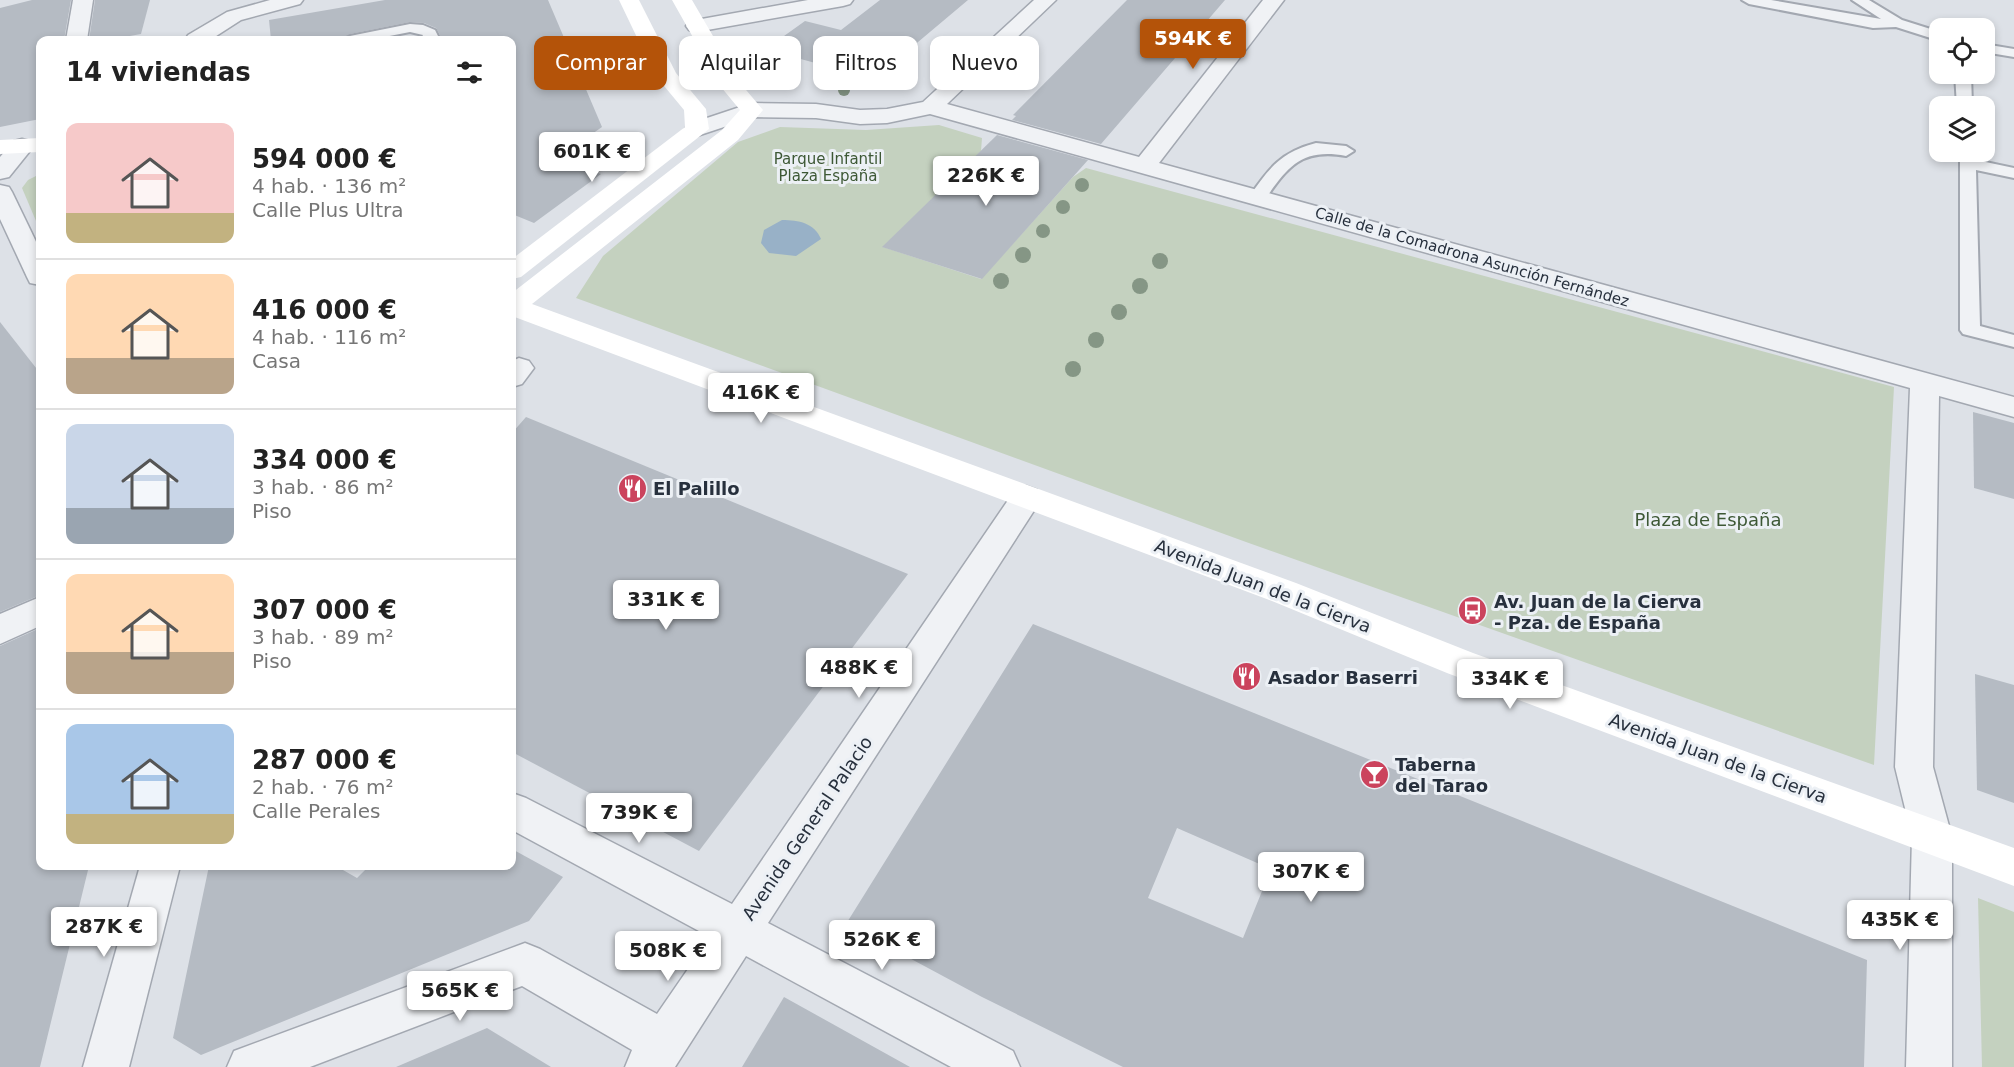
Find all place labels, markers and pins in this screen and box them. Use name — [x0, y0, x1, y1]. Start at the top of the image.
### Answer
pin: 594K € — [1144, 19, 1242, 70]
pin: 601K € — [543, 132, 641, 183]
pin: 226K € — [937, 156, 1035, 207]
pin: 416K € — [712, 373, 810, 424]
restaurant icon: El Palillo — [616, 472, 648, 504]
place label: El Palillo — [653, 478, 740, 499]
pin: 331K € — [617, 580, 715, 631]
place label: Av. Juan de la Cierva - Pza. de España — [1494, 591, 1702, 633]
bus stop icon: Av. Juan de la Cierva - Pza. de España — [1457, 595, 1489, 627]
pin: 488K € — [810, 648, 908, 699]
pin: 334K € — [1461, 659, 1559, 710]
restaurant icon: Asador Baserri — [1231, 661, 1263, 693]
place label: Asador Baserri — [1268, 667, 1418, 688]
place label: Taberna del Tarao — [1395, 754, 1488, 796]
bar icon: Taberna del Tarao — [1358, 758, 1390, 790]
pin: 739K € — [590, 793, 688, 844]
pin: 307K € — [1262, 852, 1360, 903]
pin: 435K € — [1851, 900, 1949, 951]
pin: 287K € — [55, 907, 153, 958]
pin: 526K € — [833, 920, 931, 971]
pin: 508K € — [619, 931, 717, 982]
pin: 565K € — [411, 971, 509, 1022]

